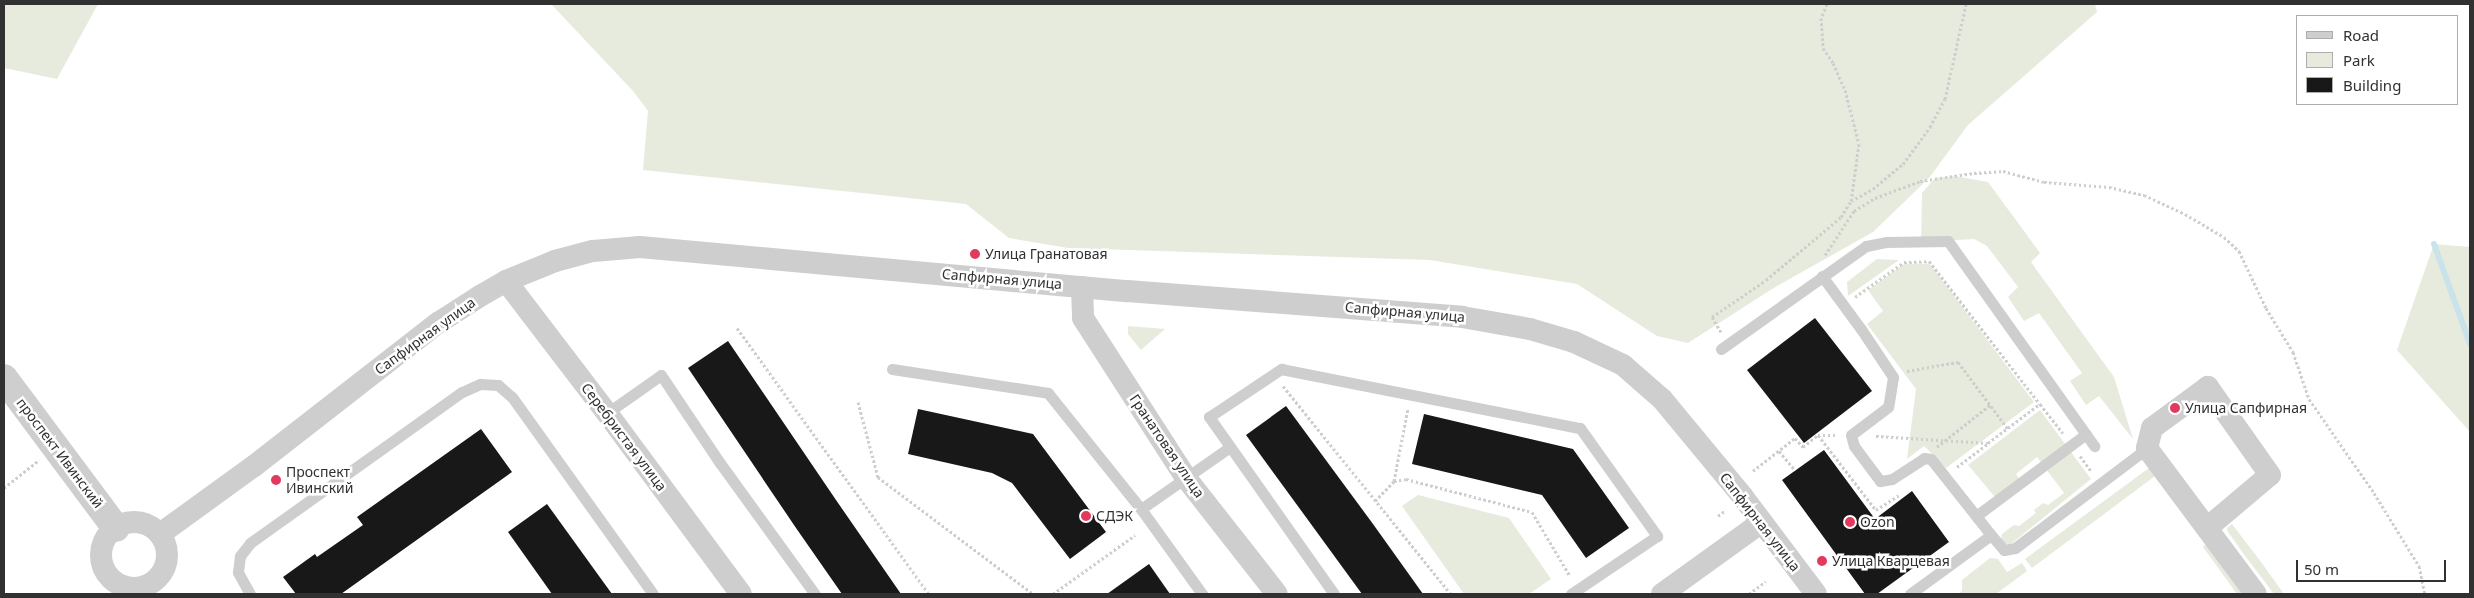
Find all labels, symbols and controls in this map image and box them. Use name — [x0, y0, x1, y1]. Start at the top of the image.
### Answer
legend — [2296, 15, 2459, 105]
text: Road — [2343, 25, 2379, 45]
text: Park — [2343, 50, 2375, 70]
text: Building — [2343, 75, 2401, 95]
place label: Улица Гранатовая — [985, 246, 1108, 262]
marker: Улица Гранатовая — [969, 248, 981, 260]
street label: Сапфирная улица — [941, 265, 1063, 293]
street label: Сапфирная улица — [371, 294, 479, 378]
street label: Сапфирная улица — [1344, 298, 1466, 326]
street label: Серебристая улица — [578, 380, 670, 494]
street label: Гранатовая улица — [1126, 391, 1208, 501]
street label: проспект Ивинский — [13, 395, 107, 511]
place label: Улица Сапфирная — [2185, 400, 2307, 416]
marker: Улица Сапфирная — [2169, 402, 2181, 414]
place label: Проспект Ивинский — [286, 464, 353, 497]
street label: Сапфирная улица — [1716, 469, 1804, 575]
marker: Проспект Ивинский — [270, 474, 282, 486]
place label: СДЭК — [1096, 508, 1133, 524]
marker: СДЭК — [1080, 510, 1092, 522]
place label: Ozon — [1860, 514, 1895, 530]
marker: Ozon — [1844, 516, 1856, 528]
scale bar — [2299, 550, 2449, 582]
place label: Улица Кварцевая — [1832, 553, 1950, 569]
marker: Улица Кварцевая — [1816, 555, 1828, 567]
text: 50 m — [2304, 559, 2339, 579]

